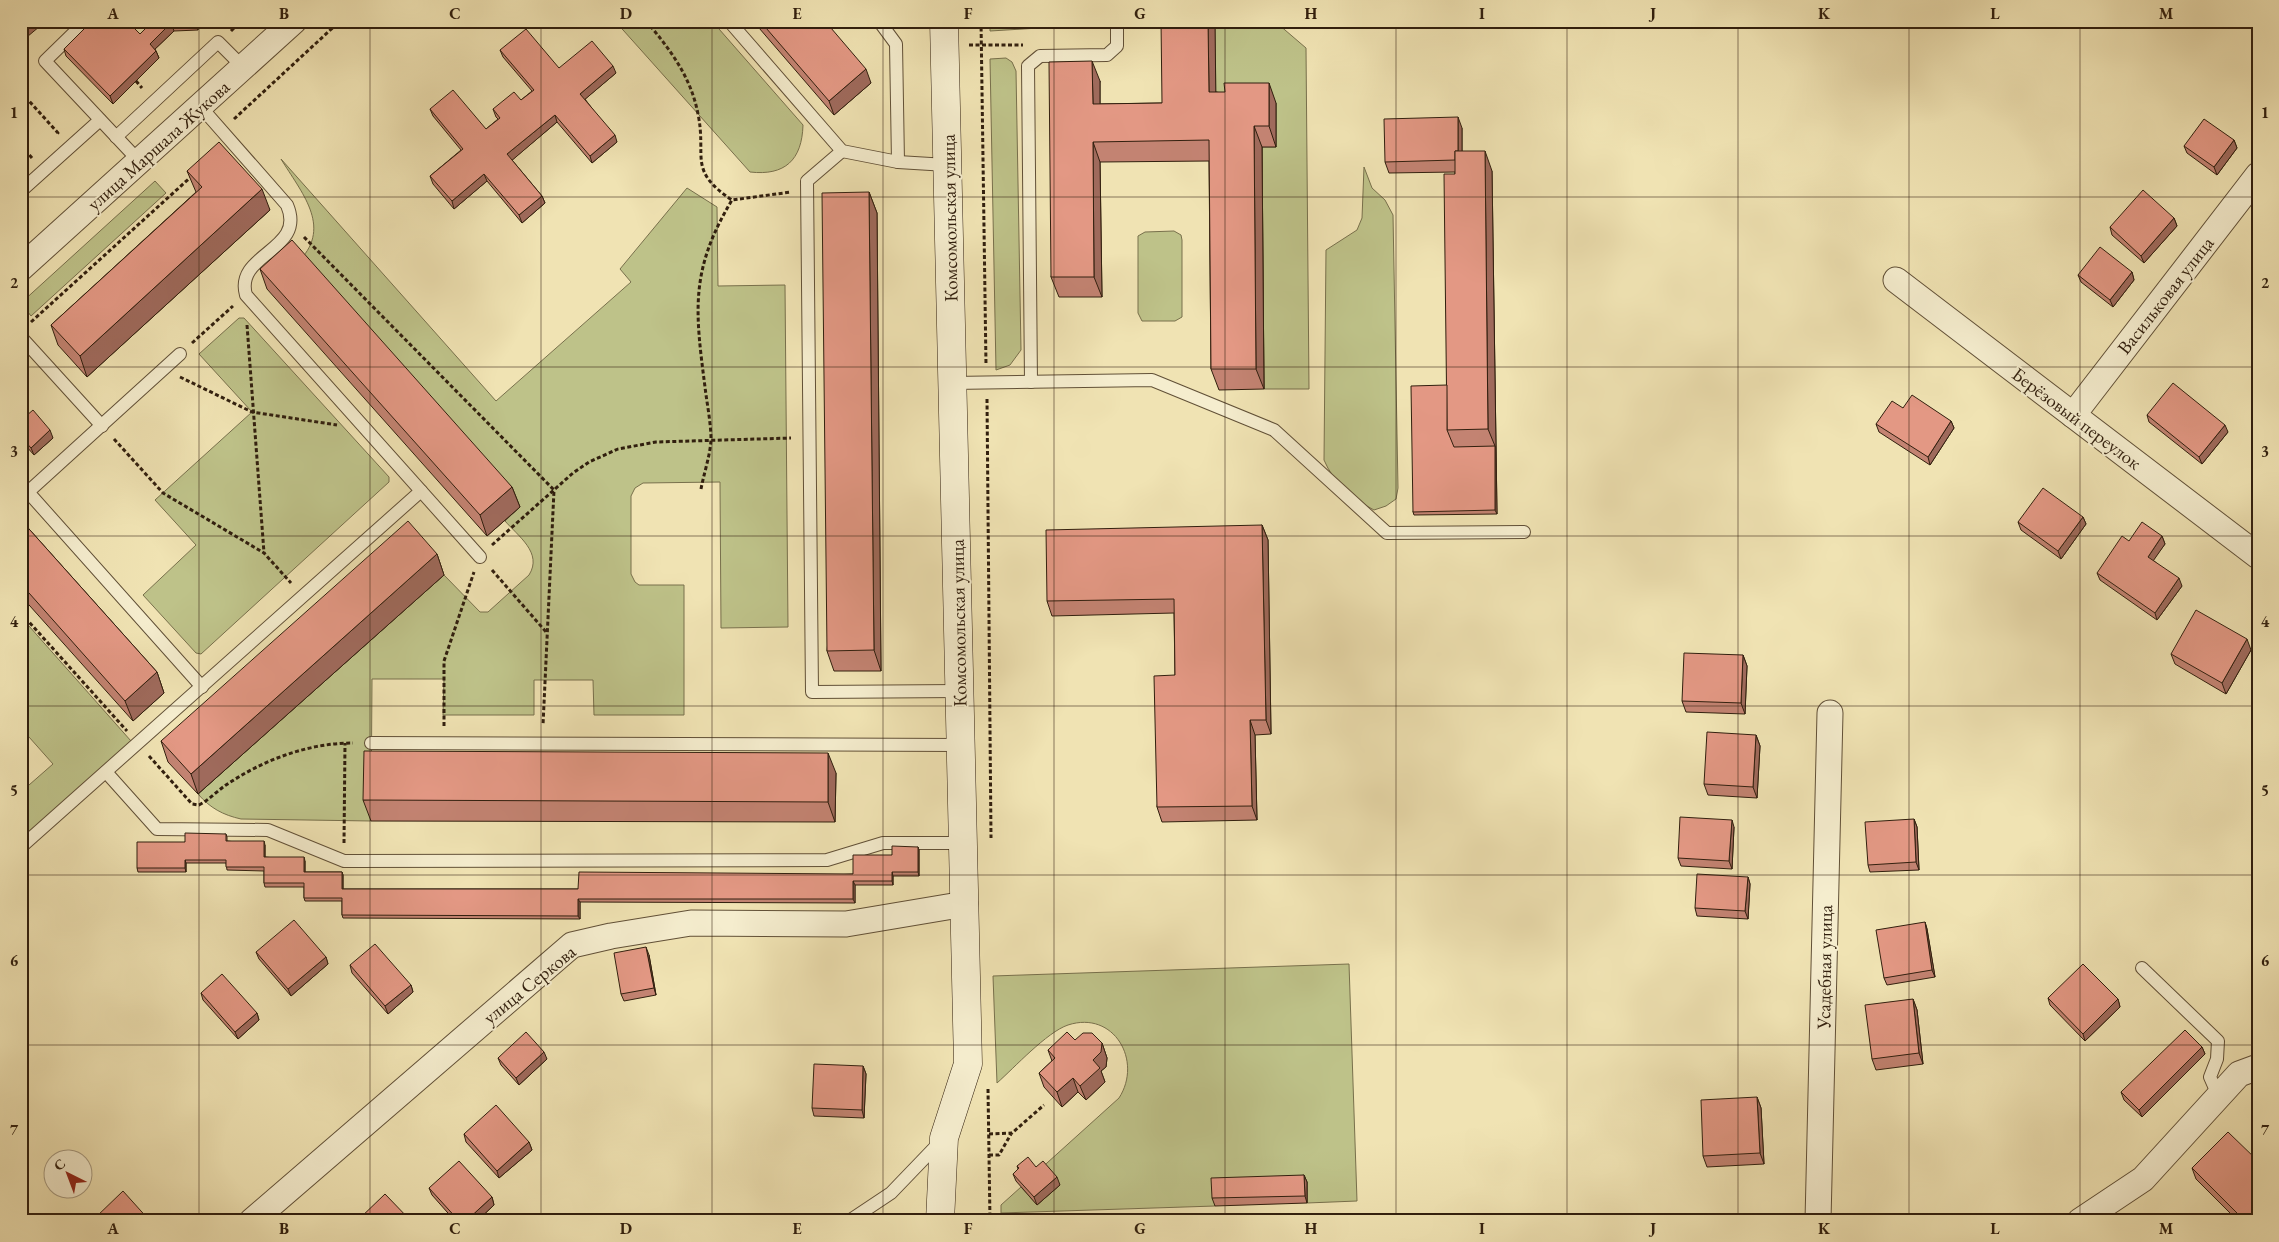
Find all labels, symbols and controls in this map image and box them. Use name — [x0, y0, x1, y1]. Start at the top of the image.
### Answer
text: A — [106, 3, 119, 24]
text: B — [279, 3, 289, 24]
text: C — [449, 3, 461, 24]
text: D — [620, 3, 632, 24]
text: E — [792, 3, 802, 24]
text: F — [964, 3, 973, 24]
text: G — [1134, 3, 1146, 24]
text: H — [1305, 3, 1318, 24]
text: I — [1479, 3, 1485, 24]
text: J — [1648, 3, 1656, 24]
text: K — [1818, 3, 1831, 24]
text: L — [1990, 3, 2000, 24]
text: M — [2159, 3, 2174, 24]
street label: улица Маршала Жукова — [82, 74, 235, 216]
text: 1 — [10, 102, 18, 123]
text: 1 — [2261, 102, 2269, 123]
street label: Комсомольская улица — [936, 133, 963, 302]
street label: Васильковая улица — [2111, 231, 2220, 359]
text: 2 — [10, 272, 19, 293]
text: 2 — [2261, 272, 2270, 293]
street label: Берёзовый переулок — [2007, 362, 2146, 475]
text: 3 — [10, 441, 18, 462]
text: 3 — [2261, 441, 2269, 462]
street label: Комсомольская улица — [945, 538, 972, 707]
text: 4 — [10, 611, 19, 632]
text: 4 — [2261, 611, 2270, 632]
text: 5 — [10, 780, 18, 801]
text: 5 — [2261, 780, 2269, 801]
street label: Усадебная улица — [1811, 904, 1838, 1030]
street label: улица Серкова — [478, 939, 581, 1030]
text: 6 — [10, 950, 19, 971]
text: 6 — [2261, 950, 2270, 971]
text: 7 — [10, 1119, 19, 1140]
text: 7 — [2261, 1119, 2270, 1140]
north arrow — [42, 1150, 92, 1200]
text: С — [50, 1154, 69, 1174]
text: A — [106, 1218, 119, 1239]
text: B — [279, 1218, 289, 1239]
text: C — [449, 1218, 461, 1239]
text: D — [620, 1218, 632, 1239]
text: E — [792, 1218, 802, 1239]
text: F — [964, 1218, 973, 1239]
text: G — [1134, 1218, 1146, 1239]
text: H — [1305, 1218, 1318, 1239]
text: I — [1479, 1218, 1485, 1239]
text: J — [1648, 1218, 1656, 1239]
text: K — [1818, 1218, 1831, 1239]
text: L — [1990, 1218, 2000, 1239]
text: M — [2159, 1218, 2174, 1239]

